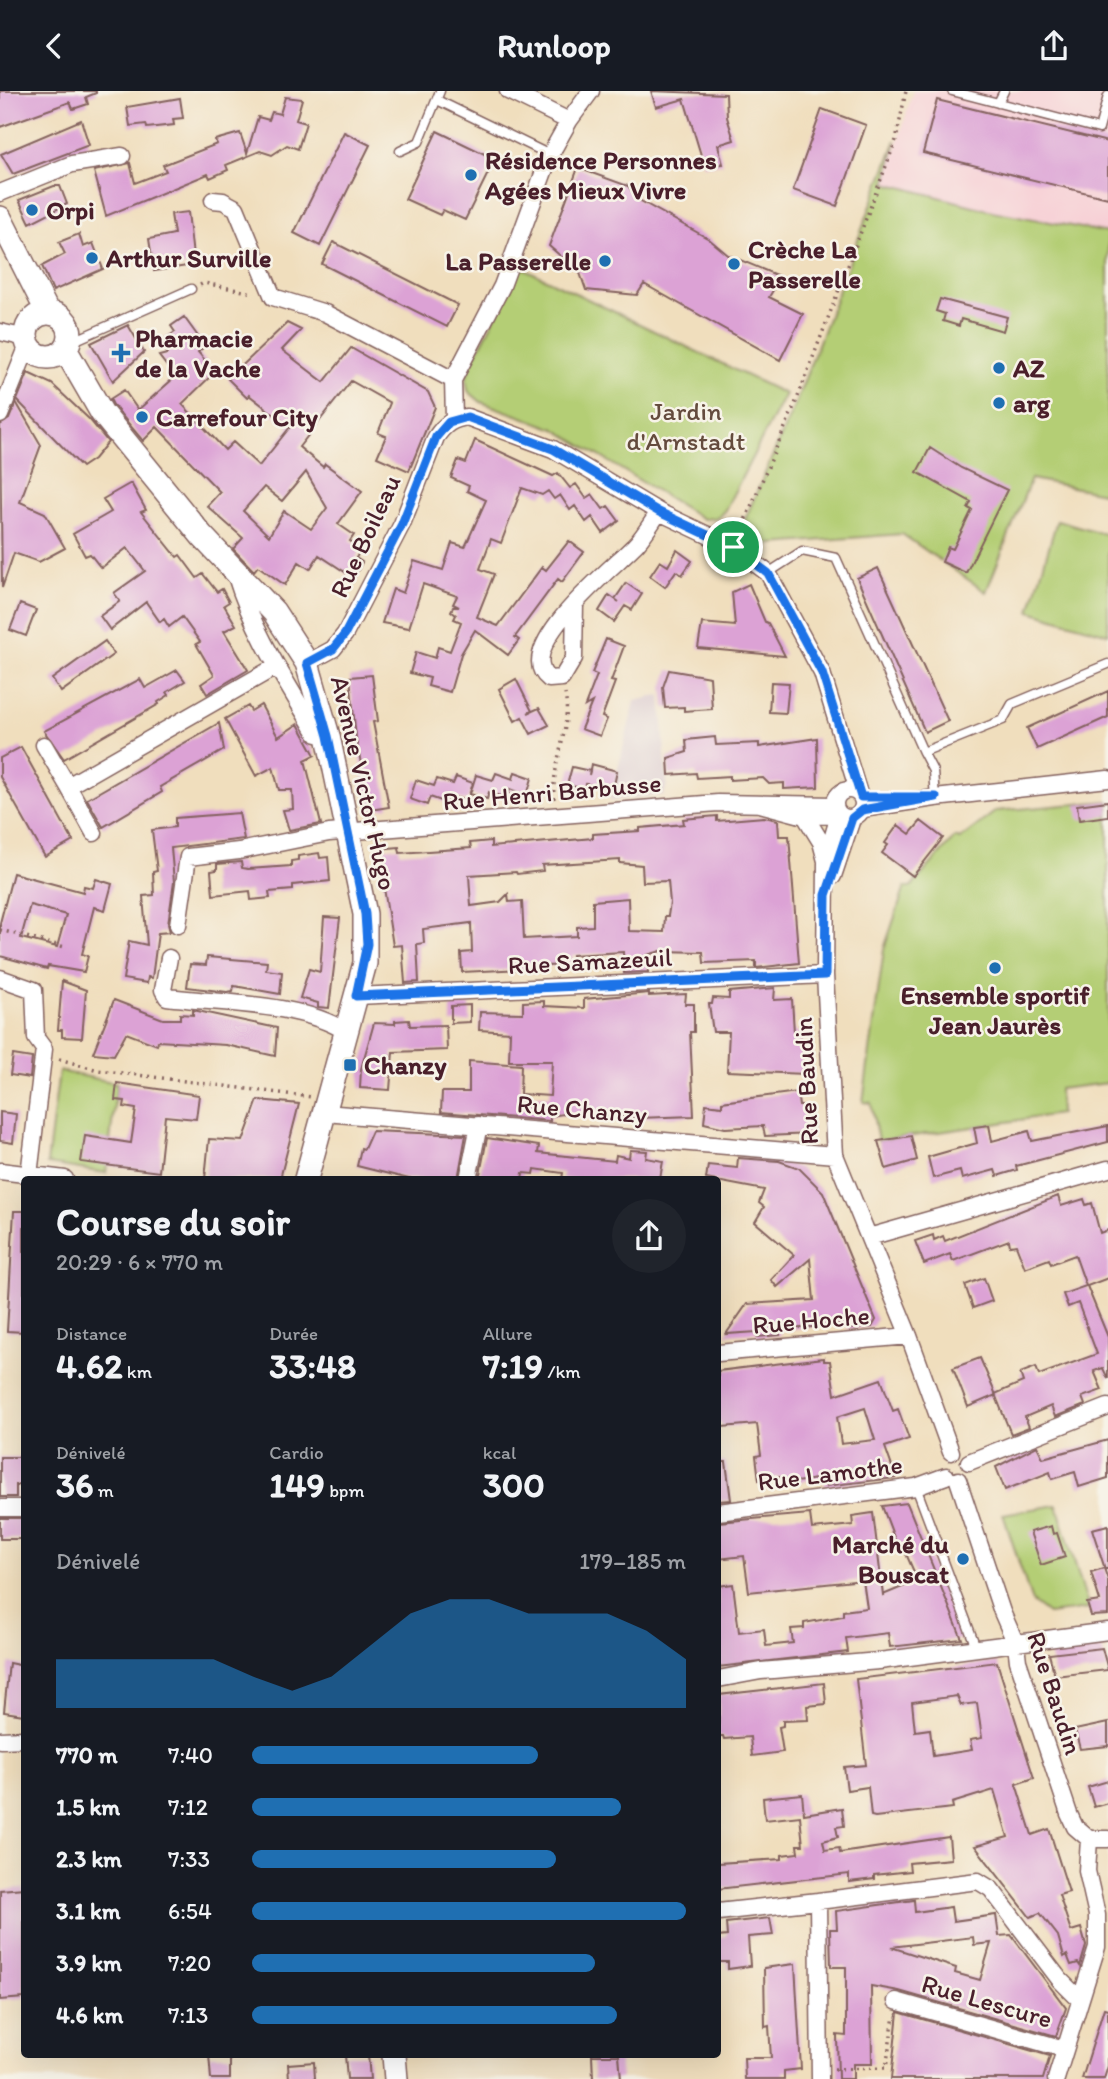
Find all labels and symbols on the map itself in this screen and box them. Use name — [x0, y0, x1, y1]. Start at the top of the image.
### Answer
place label: Résidence Personnes Agées Mieux Vivre — [484, 144, 717, 206]
marker: Résidence Personnes Agées Mieux Vivre — [463, 167, 479, 183]
place label: Orpi — [46, 194, 95, 226]
marker: Orpi — [24, 202, 40, 218]
place label: Crèche La Passerelle — [748, 233, 861, 295]
place label: Arthur Surville — [105, 242, 271, 274]
place label: La Passerelle — [445, 245, 591, 277]
marker: Arthur Surville — [84, 250, 100, 266]
marker: La Passerelle — [597, 253, 613, 269]
marker: Crèche La Passerelle — [726, 256, 742, 272]
place label: Pharmacie de la Vache — [135, 322, 261, 384]
marker: Pharmacie de la Vache — [113, 345, 129, 361]
place label: AZ — [1012, 352, 1045, 384]
marker: AZ — [991, 360, 1007, 376]
place label: arg — [1013, 387, 1051, 419]
park label: Jardin d'Arnstadt — [626, 395, 746, 457]
marker: arg — [991, 395, 1007, 411]
place label: Carrefour City — [156, 401, 318, 433]
marker: Carrefour City — [134, 409, 150, 425]
street label: Rue Boileau — [323, 469, 407, 603]
pin — [703, 517, 763, 577]
street label: Avenue Victor Hugo — [324, 673, 404, 893]
street label: Rue Henri Barbusse — [441, 766, 663, 818]
street label: Rue Samazeuil — [507, 941, 673, 981]
marker: Ensemble sportif Jean Jaurès — [987, 960, 1003, 976]
place label: Ensemble sportif Jean Jaurès — [901, 979, 1090, 1041]
street label: Rue Baudin — [787, 1016, 825, 1145]
place label: Chanzy — [364, 1049, 447, 1081]
marker: Chanzy — [342, 1057, 358, 1073]
street label: Rue Chanzy — [516, 1087, 648, 1131]
street label: Rue Hoche — [751, 1299, 871, 1341]
street label: Rue Lamothe — [756, 1448, 904, 1498]
place label: Marché du Bouscat — [832, 1528, 950, 1590]
marker: Marché du Bouscat — [955, 1551, 971, 1567]
street label: Rue Baudin — [1020, 1627, 1090, 1759]
street label: Rue Lescure — [918, 1967, 1056, 2035]

